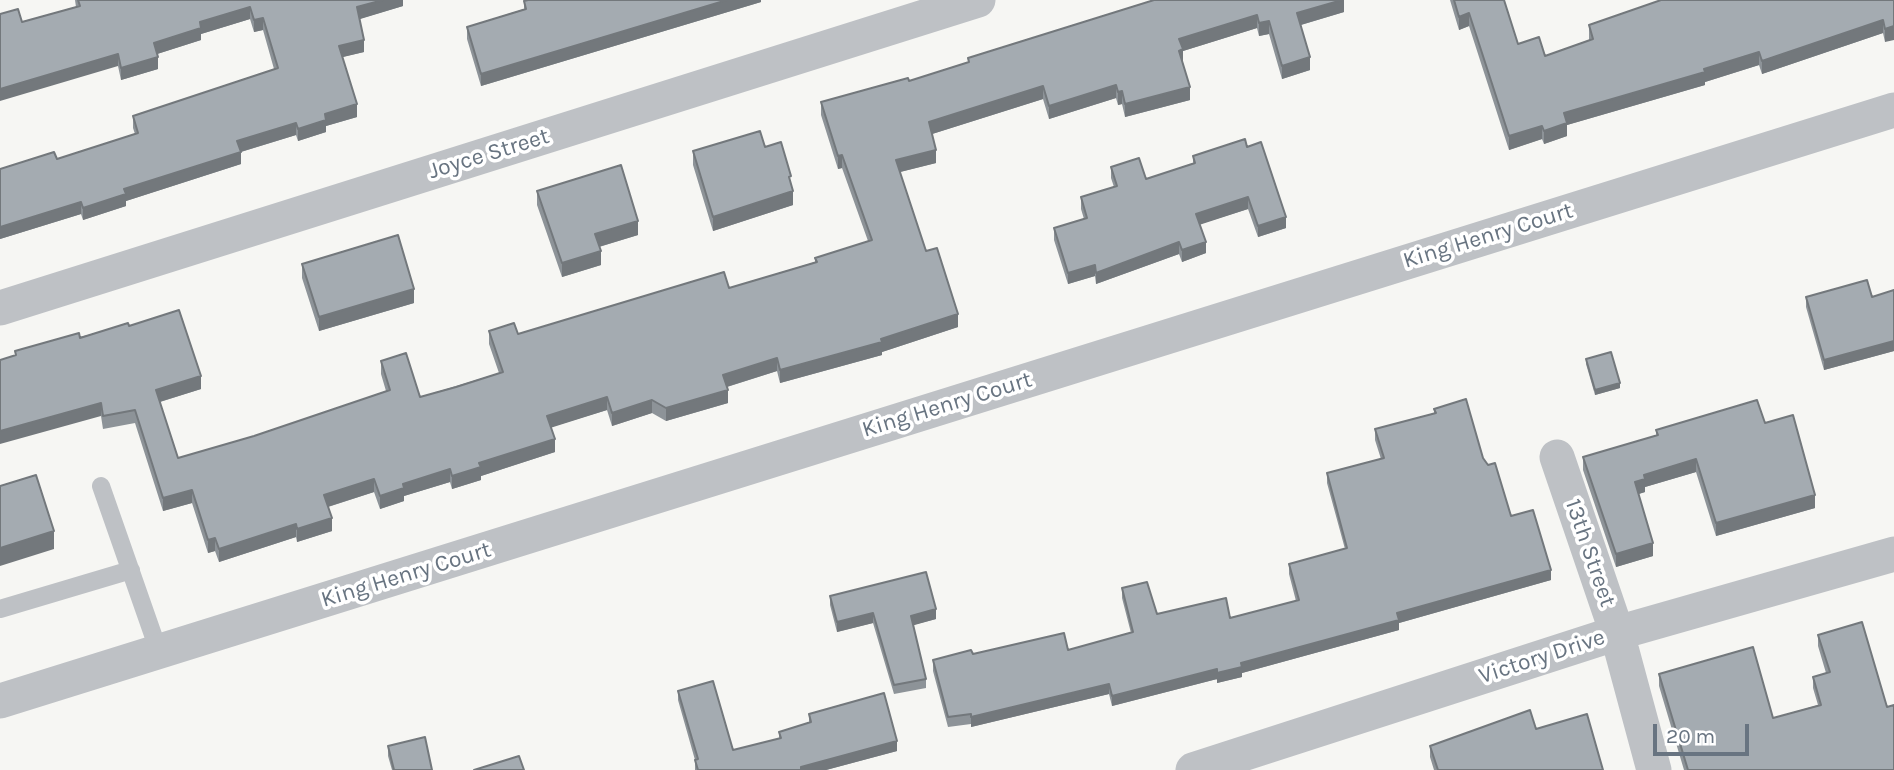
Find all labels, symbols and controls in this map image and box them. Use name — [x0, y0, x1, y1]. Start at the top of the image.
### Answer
street label: Joyce Street — [425, 123, 553, 185]
street label: King Henry Court — [1400, 197, 1576, 275]
street label: King Henry Court — [859, 366, 1035, 444]
street label: 13th Street — [1559, 495, 1621, 611]
street label: King Henry Court — [318, 536, 494, 614]
street label: Victory Drive — [1475, 624, 1609, 690]
scale bar — [1656, 710, 1752, 754]
text: 20 m — [1666, 724, 1715, 748]

